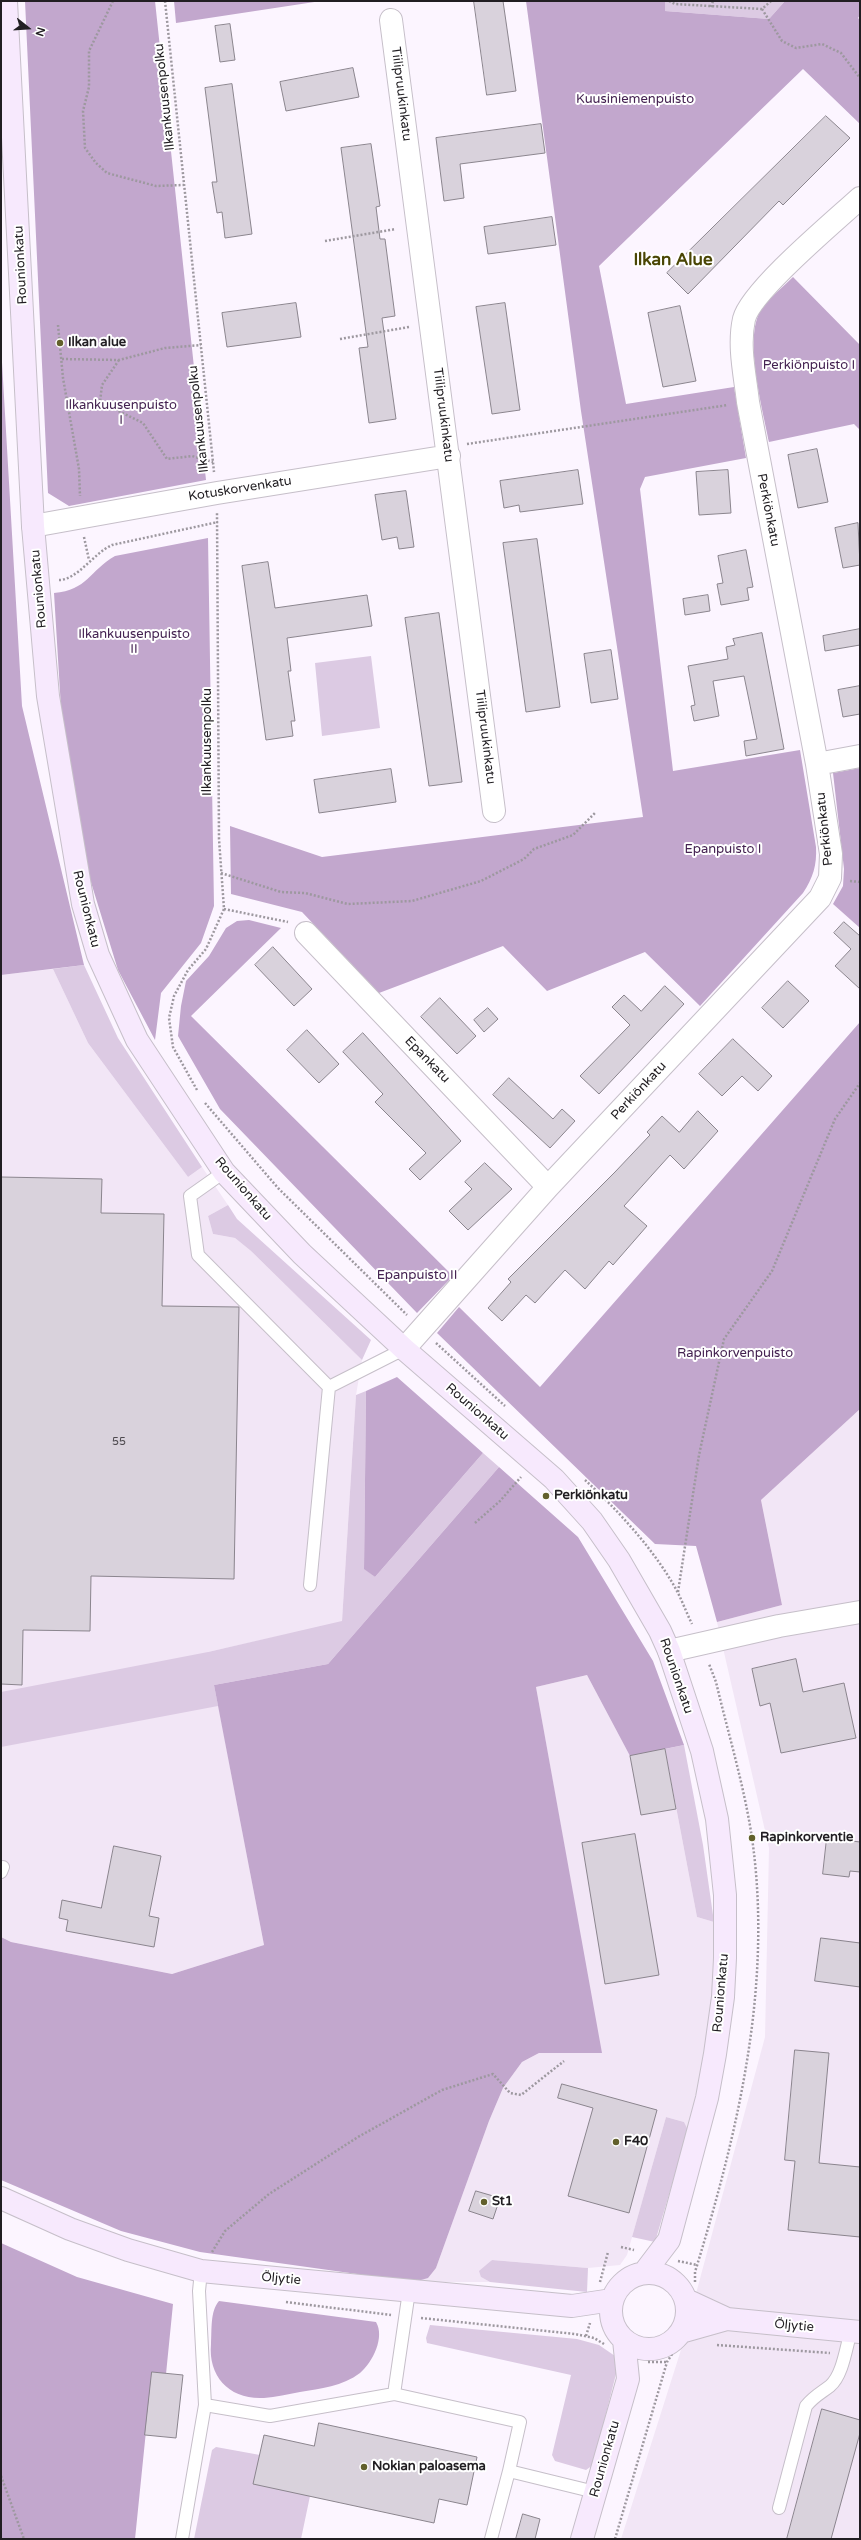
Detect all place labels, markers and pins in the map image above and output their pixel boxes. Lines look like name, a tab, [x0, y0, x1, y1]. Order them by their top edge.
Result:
place label: Ilkan alue	[68, 335, 126, 351]
marker: Ilkan alue	[55, 338, 65, 348]
place label: Perkiönkatu	[554, 1488, 628, 1504]
marker: Perkiönkatu	[541, 1491, 551, 1501]
place label: Rapinkorventie	[760, 1830, 853, 1846]
marker: Rapinkorventie	[747, 1833, 757, 1843]
place label: F40	[624, 2134, 648, 2150]
marker: F40	[611, 2137, 621, 2147]
place label: St1	[492, 2194, 513, 2210]
marker: St1	[479, 2197, 489, 2207]
place label: Nokian paloasema	[372, 2459, 486, 2475]
marker: Nokian paloasema	[359, 2462, 369, 2472]

